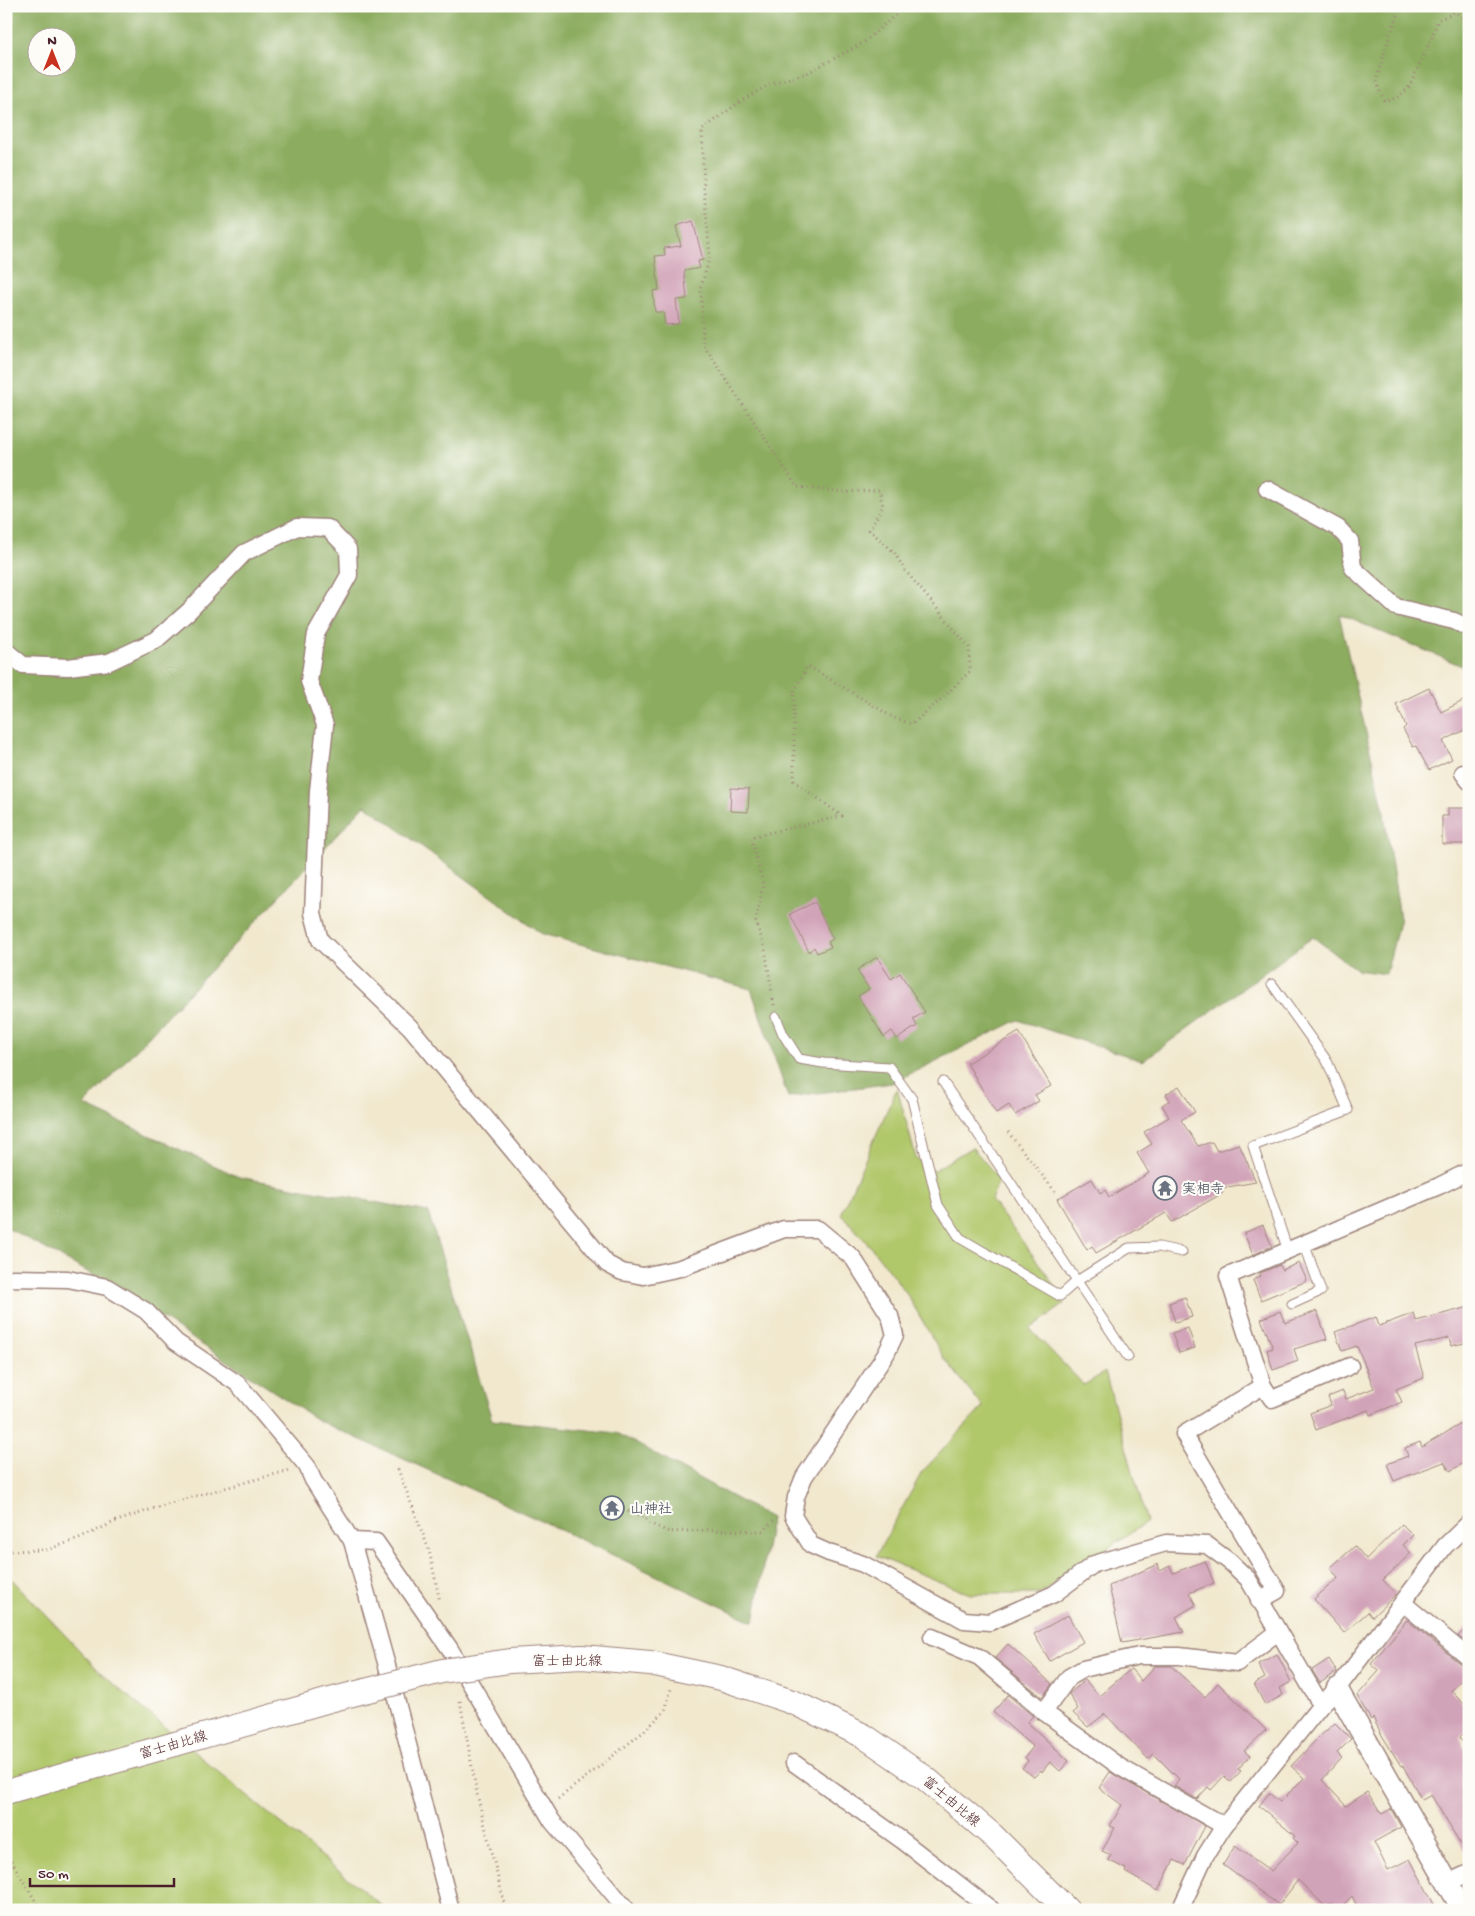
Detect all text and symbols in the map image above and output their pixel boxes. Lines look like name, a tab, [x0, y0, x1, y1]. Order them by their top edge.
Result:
north arrow	[28, 28, 78, 78]
text: N	[47, 33, 57, 50]
temple icon: 実相寺	[1152, 1175, 1178, 1201]
place label: 実相寺	[1182, 1181, 1224, 1199]
temple icon: 山神社	[599, 1495, 625, 1521]
place label: 山神社	[630, 1501, 672, 1519]
street label: 富士由比線	[532, 1654, 602, 1671]
street label: 富士由比線	[138, 1729, 210, 1764]
street label: 富士由比線	[918, 1774, 983, 1832]
scale bar	[30, 1856, 174, 1888]
text: 50 m	[38, 1866, 69, 1884]

